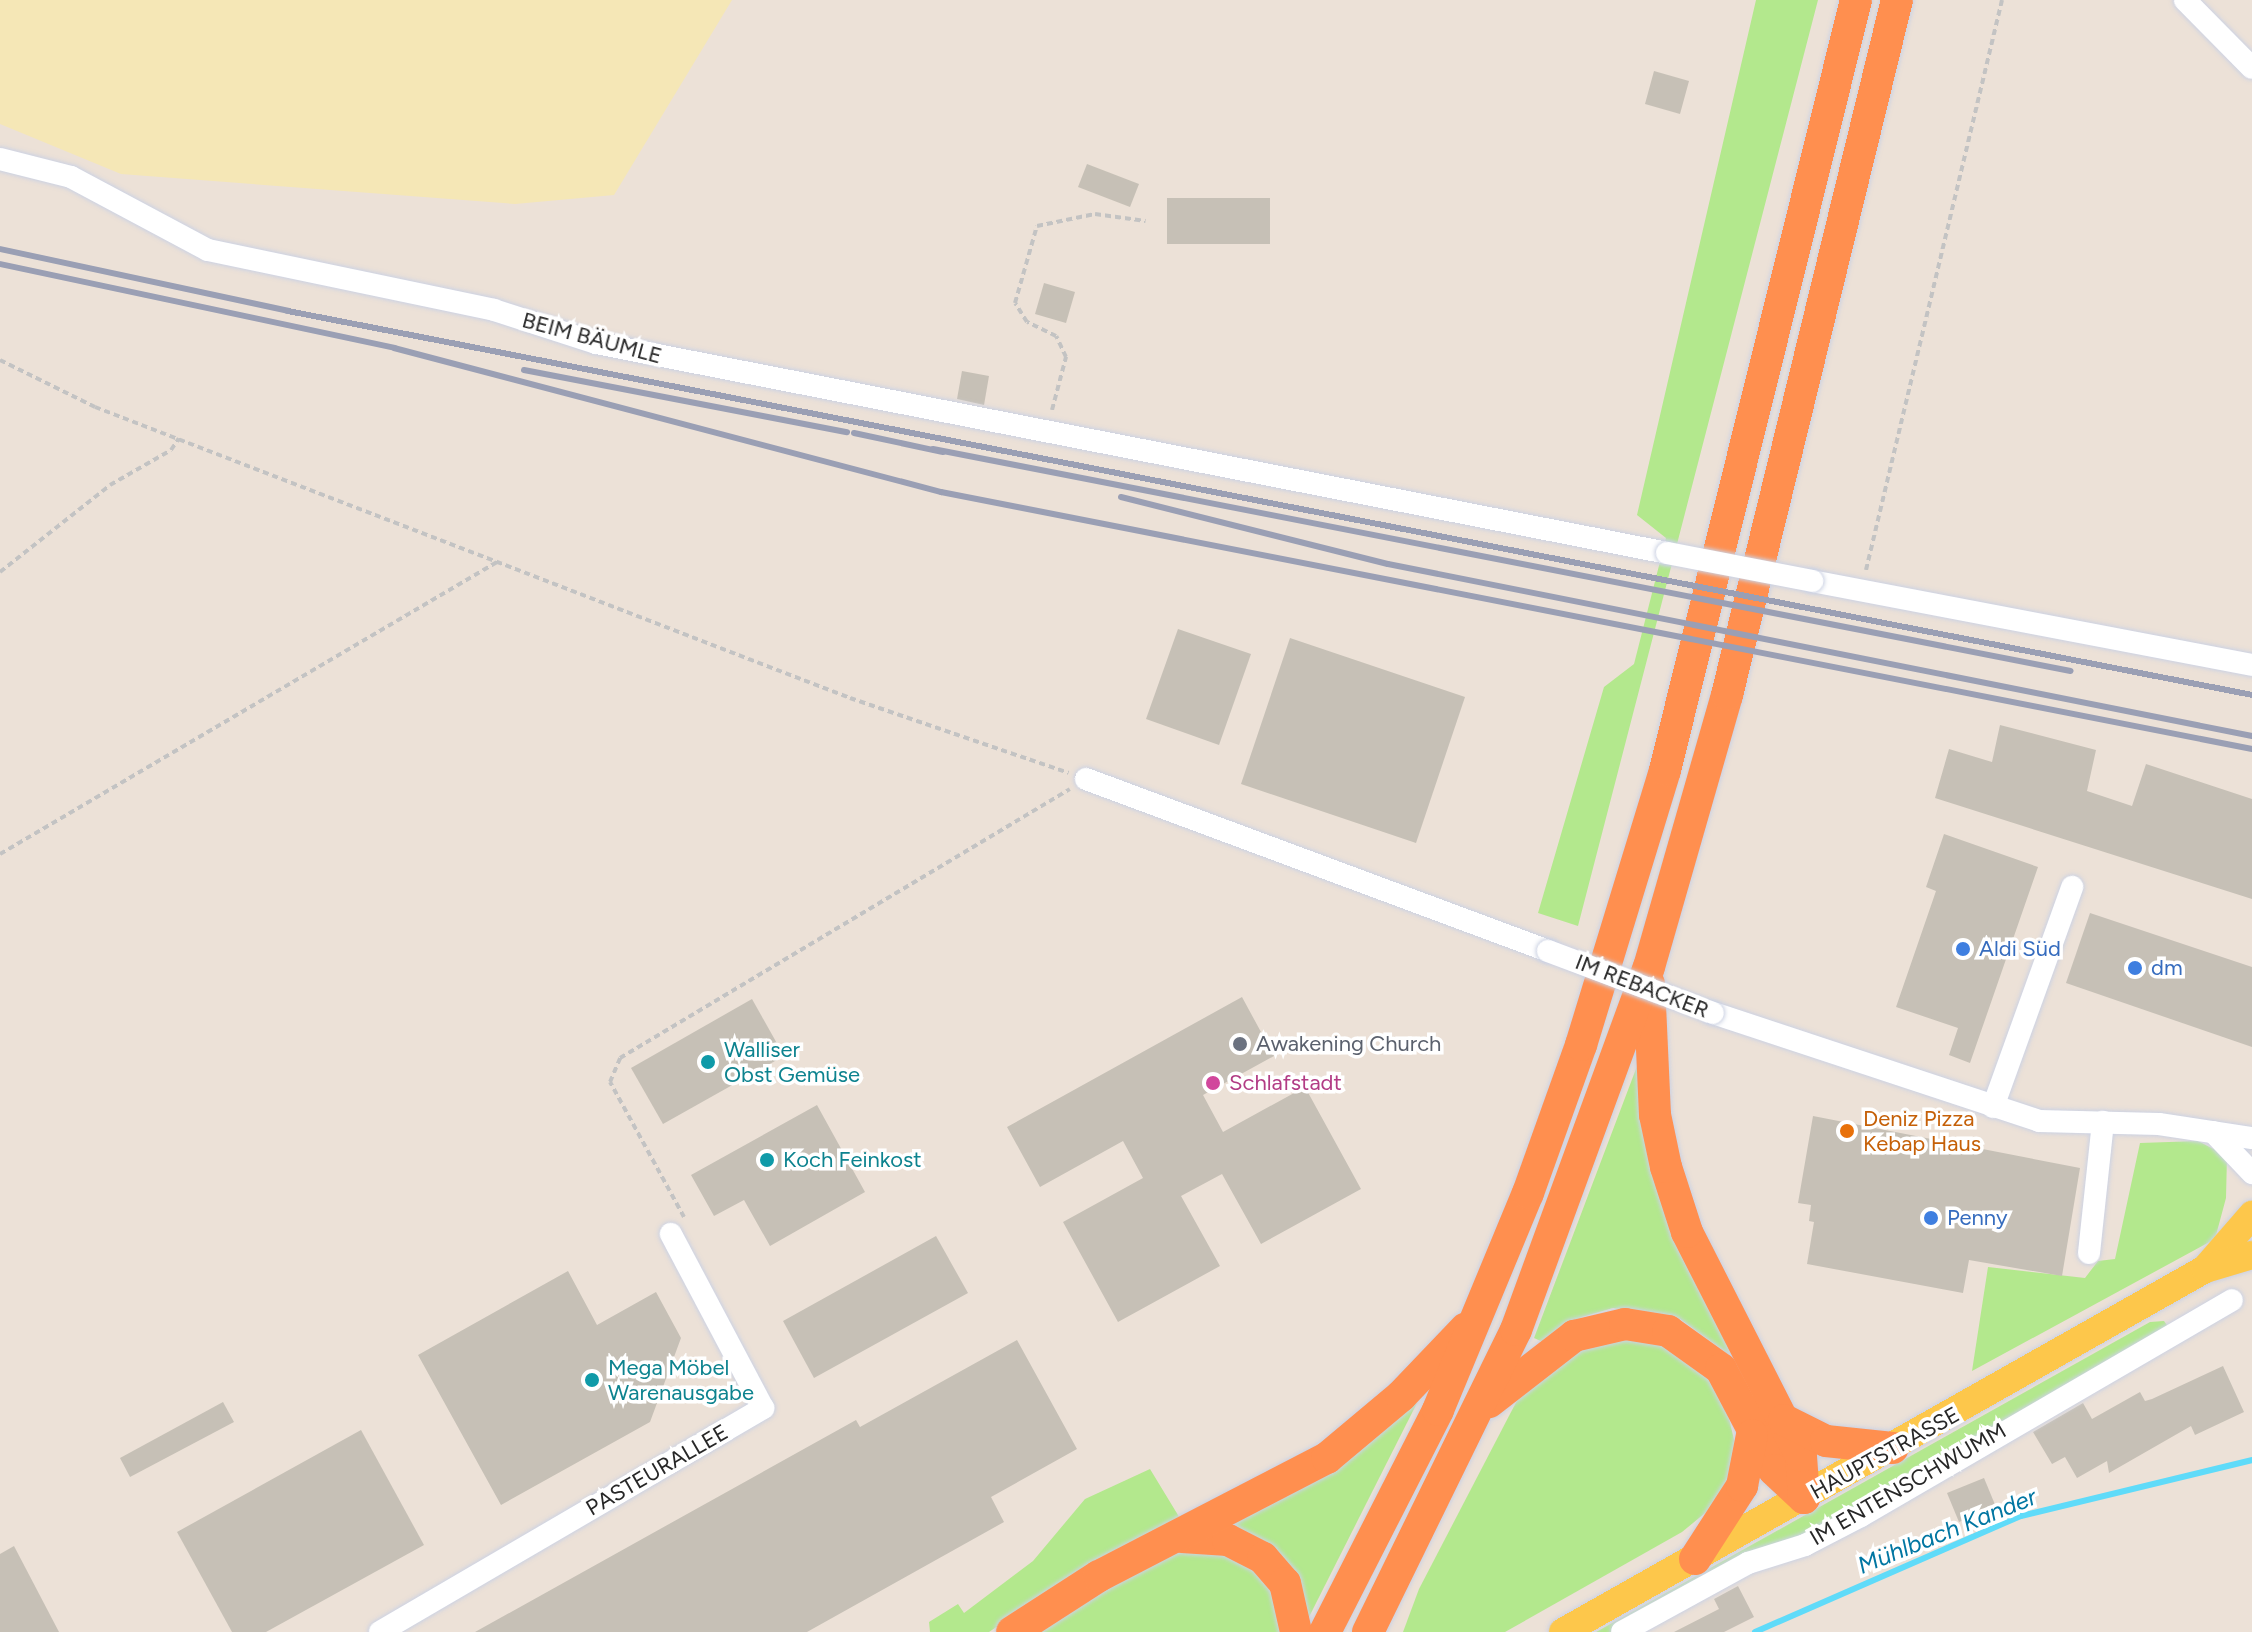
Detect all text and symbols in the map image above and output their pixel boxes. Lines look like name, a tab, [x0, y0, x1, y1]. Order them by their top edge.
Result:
street label: BEIM BÄUMLE	[519, 307, 665, 369]
place label: Aldi Süd	[1979, 936, 2061, 962]
marker: Aldi Süd	[1954, 940, 1972, 958]
street label: IM REBACKER	[1572, 948, 1712, 1024]
place label: dm	[2151, 955, 2183, 981]
marker: dm	[2126, 959, 2144, 977]
place label: Awakening Church	[1256, 1031, 1441, 1057]
marker: Awakening Church	[1231, 1035, 1249, 1053]
place label: Walliser Obst Gemüse	[724, 1036, 860, 1088]
marker: Walliser Obst Gemüse	[699, 1053, 717, 1071]
place label: Schlafstadt	[1229, 1070, 1342, 1096]
marker: Schlafstadt	[1204, 1074, 1222, 1092]
place label: Deniz Pizza Kebap Haus	[1863, 1105, 1981, 1156]
marker: Deniz Pizza Kebap Haus	[1838, 1122, 1856, 1140]
place label: Koch Feinkost	[783, 1147, 922, 1173]
marker: Koch Feinkost	[758, 1151, 776, 1169]
place label: Penny	[1947, 1205, 2007, 1231]
marker: Penny	[1922, 1209, 1940, 1227]
place label: Mega Möbel Warenausgabe	[608, 1354, 754, 1406]
marker: Mega Möbel Warenausgabe	[583, 1371, 601, 1389]
street label: HAUPTSTRASSE	[1806, 1401, 1964, 1505]
street label: IM ENTENSCHWUMM	[1805, 1417, 2011, 1551]
street label: PASTEURALLEE	[581, 1419, 733, 1521]
water label: Mühlbach Kander	[1853, 1482, 2041, 1580]

